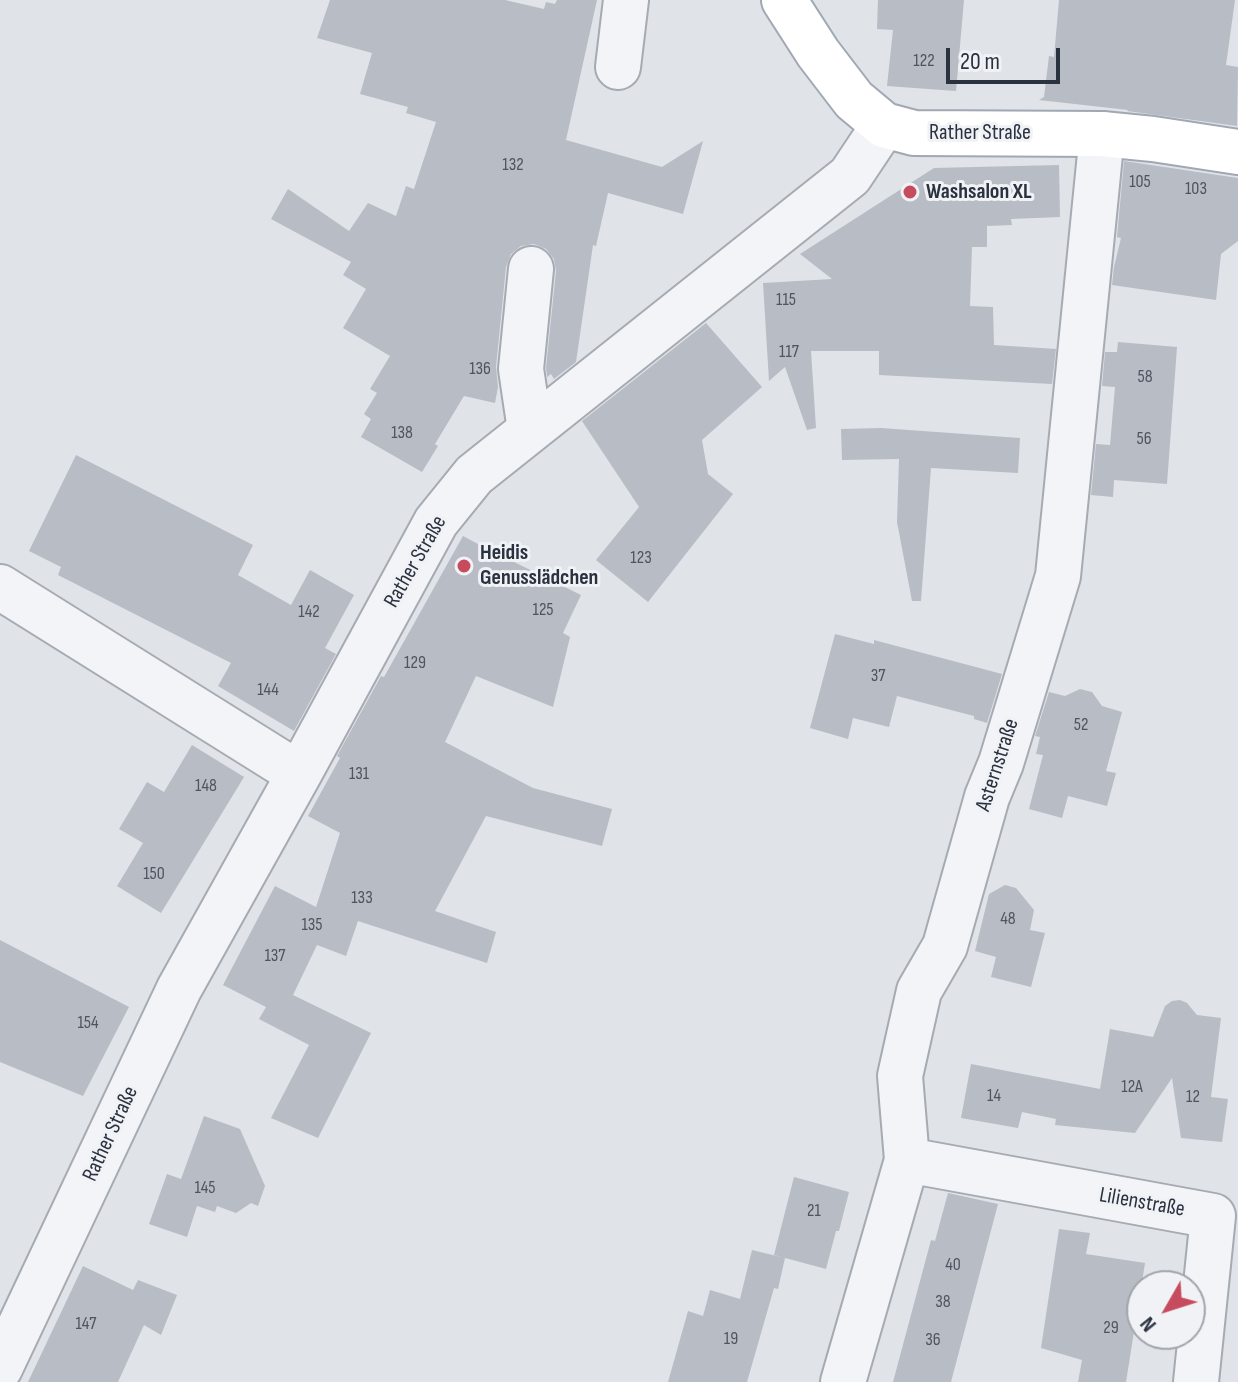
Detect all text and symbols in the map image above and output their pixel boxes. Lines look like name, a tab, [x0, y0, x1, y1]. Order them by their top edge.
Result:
scale bar	[950, 32, 1064, 82]
text: 20 m	[960, 47, 1000, 76]
house number: 122	[913, 50, 935, 72]
street label: Rather Straße	[929, 120, 1031, 146]
house number: 132	[502, 154, 524, 176]
house number: 105	[1129, 171, 1151, 193]
house number: 103	[1185, 178, 1207, 200]
place label: Washsalon XL	[926, 179, 1032, 205]
marker: Washsalon XL	[901, 183, 919, 201]
house number: 115	[776, 289, 796, 311]
house number: 117	[779, 341, 799, 363]
house number: 136	[469, 358, 491, 380]
house number: 58	[1137, 366, 1153, 388]
house number: 138	[391, 422, 413, 444]
house number: 56	[1136, 428, 1152, 450]
street label: Rather Straße	[379, 511, 453, 613]
place label: Heidis Genusslädchen	[480, 540, 598, 592]
house number: 123	[630, 547, 652, 569]
marker: Heidis Genusslädchen	[455, 557, 473, 575]
house number: 125	[532, 599, 554, 621]
house number: 142	[298, 601, 320, 623]
house number: 129	[404, 652, 426, 674]
house number: 37	[871, 665, 885, 687]
house number: 144	[257, 679, 279, 701]
house number: 52	[1074, 714, 1088, 736]
street label: Asternstraße	[971, 715, 1025, 815]
house number: 131	[349, 763, 369, 785]
house number: 148	[195, 775, 217, 797]
house number: 150	[143, 863, 165, 885]
house number: 133	[351, 887, 373, 909]
house number: 48	[1000, 908, 1016, 930]
house number: 135	[301, 914, 323, 936]
house number: 137	[264, 945, 286, 967]
house number: 154	[77, 1012, 99, 1034]
house number: 12A	[1121, 1076, 1143, 1098]
street label: Rather Straße	[78, 1082, 144, 1186]
house number: 14	[987, 1085, 1001, 1107]
house number: 12	[1186, 1086, 1200, 1108]
house number: 145	[194, 1177, 216, 1199]
street label: Lilienstraße	[1097, 1183, 1187, 1223]
house number: 21	[807, 1200, 821, 1222]
house number: 40	[945, 1254, 961, 1276]
north arrow	[1126, 1270, 1206, 1350]
house number: 38	[935, 1291, 951, 1313]
text: N	[1134, 1311, 1163, 1337]
house number: 147	[76, 1313, 96, 1335]
house number: 29	[1103, 1317, 1119, 1339]
house number: 19	[724, 1328, 738, 1350]
house number: 36	[925, 1329, 941, 1351]

